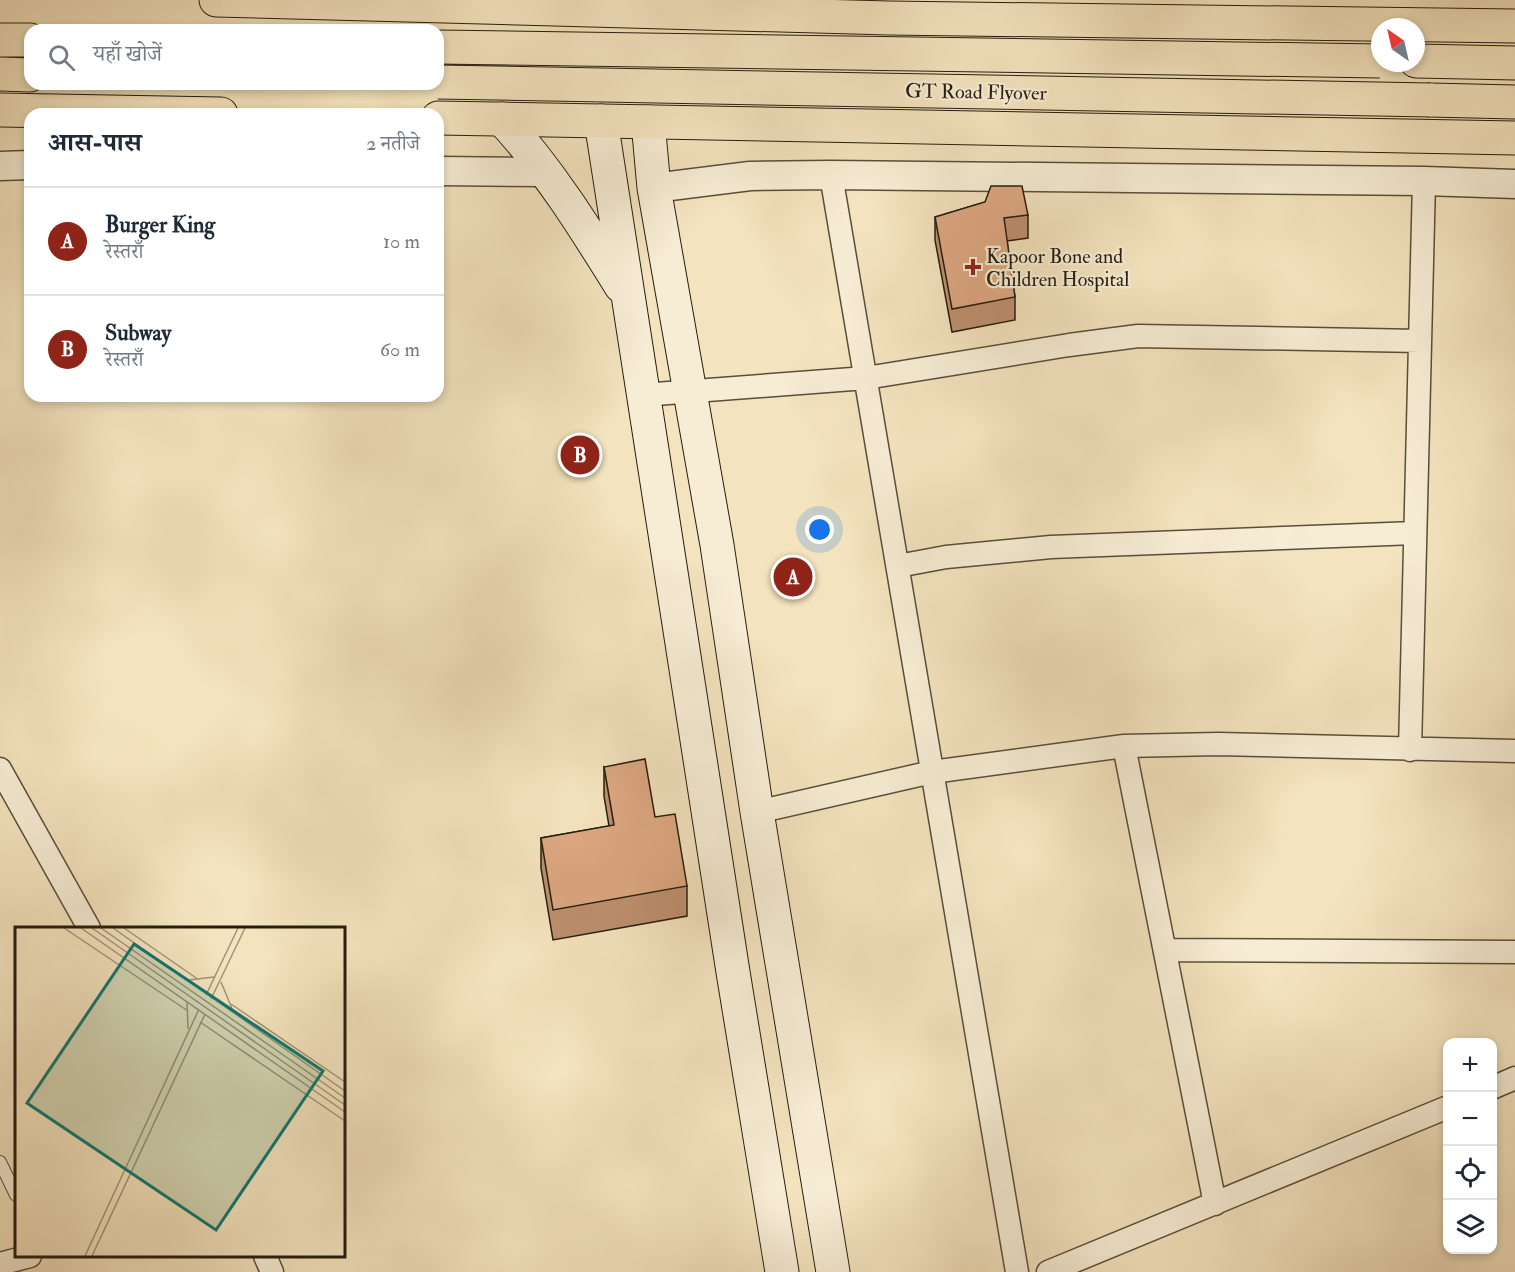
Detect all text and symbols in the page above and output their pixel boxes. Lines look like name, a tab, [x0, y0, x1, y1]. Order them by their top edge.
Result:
north arrow	[1371, 18, 1425, 72]
search box	[24, 24, 444, 90]
text: यहाँ खोजें	[93, 40, 162, 68]
icon: search	[45, 41, 78, 74]
street label: GT Road Flyover	[905, 78, 1048, 106]
text: आस-पास	[48, 127, 142, 159]
text: 2 नतीजे	[366, 131, 420, 156]
text: Burger King	[105, 211, 215, 239]
text: A	[61, 229, 74, 254]
text: 10 m	[383, 229, 420, 254]
text: रेस्तराँ	[105, 239, 143, 264]
place label: Kapoor Bone and Children Hospital	[986, 244, 1129, 293]
marker: Kapoor Bone and Children Hospital	[964, 258, 982, 276]
text: Subway	[105, 319, 171, 347]
text: B	[61, 337, 74, 362]
text: 60 m	[380, 337, 420, 362]
text: रेस्तराँ	[105, 347, 143, 372]
pin: B	[560, 432, 600, 478]
your location	[805, 515, 834, 544]
pin: A	[774, 554, 812, 600]
inset map	[15, 927, 345, 1257]
map controls	[1443, 1038, 1497, 1254]
button: +	[1443, 1038, 1497, 1092]
button: −	[1443, 1092, 1497, 1146]
button: locate	[1443, 1146, 1497, 1200]
button: layers	[1443, 1200, 1497, 1254]

